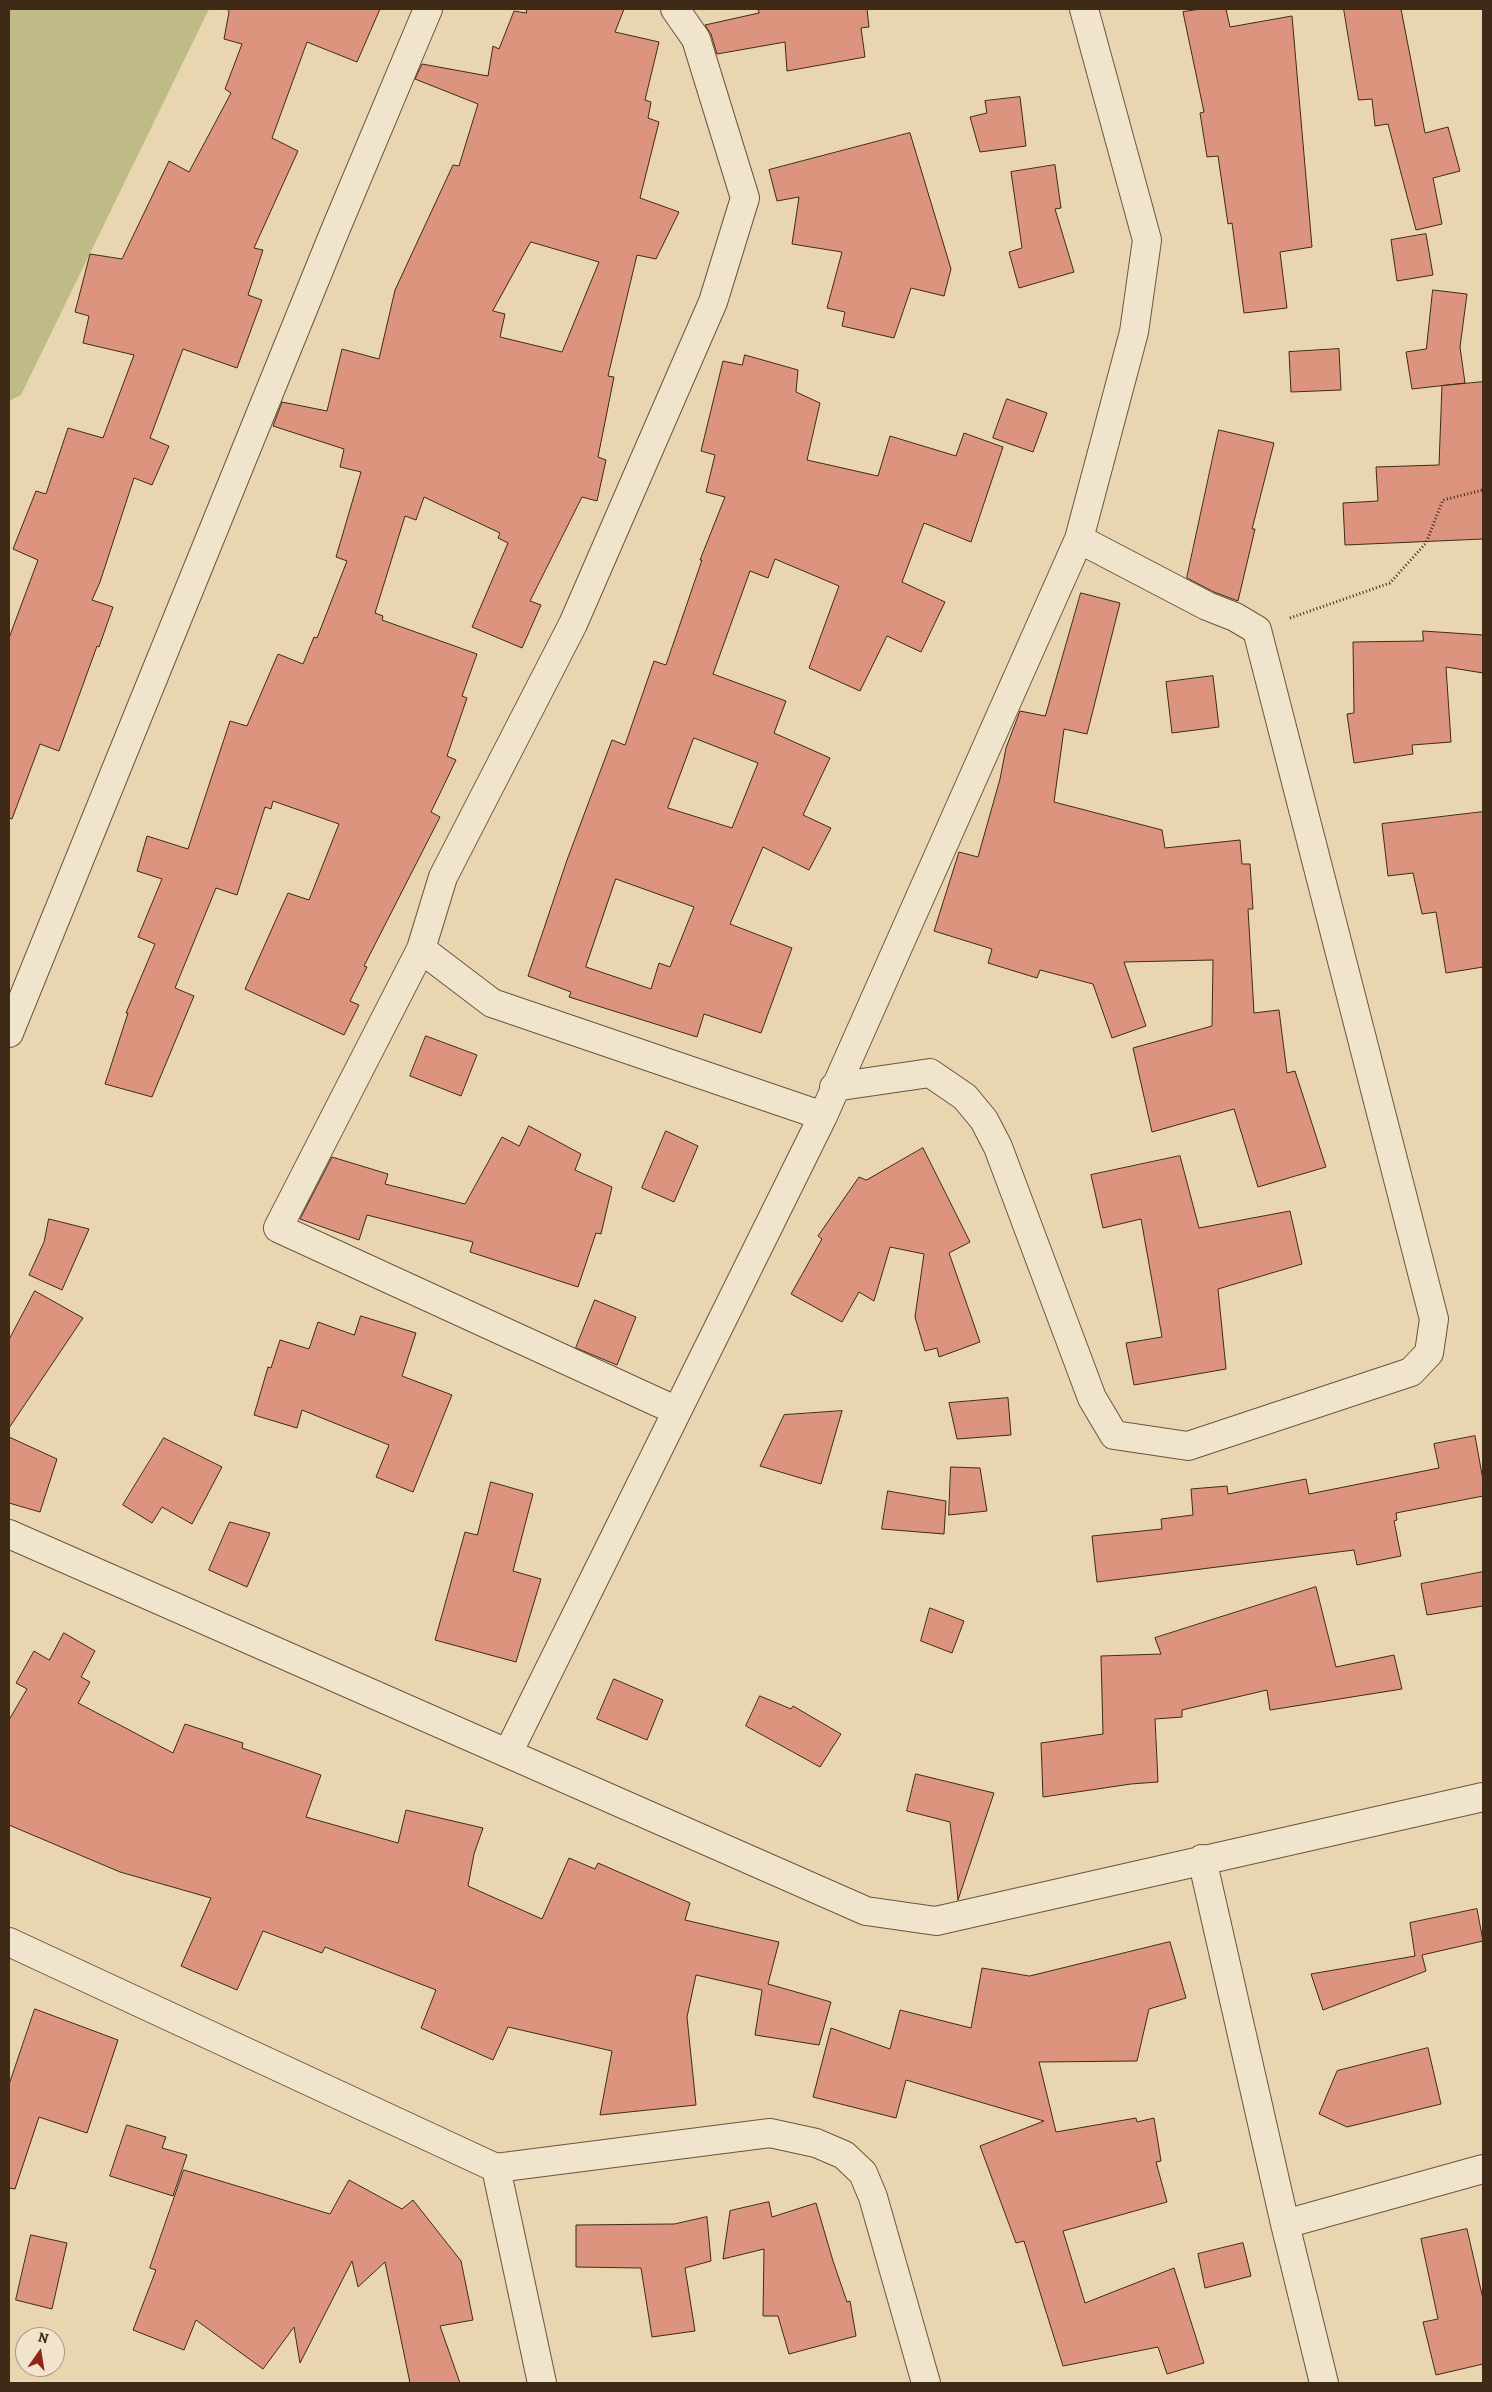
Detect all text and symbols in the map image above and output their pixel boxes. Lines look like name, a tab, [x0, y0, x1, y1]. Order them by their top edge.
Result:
north arrow	[15, 2327, 65, 2377]
text: N	[36, 2327, 50, 2348]

